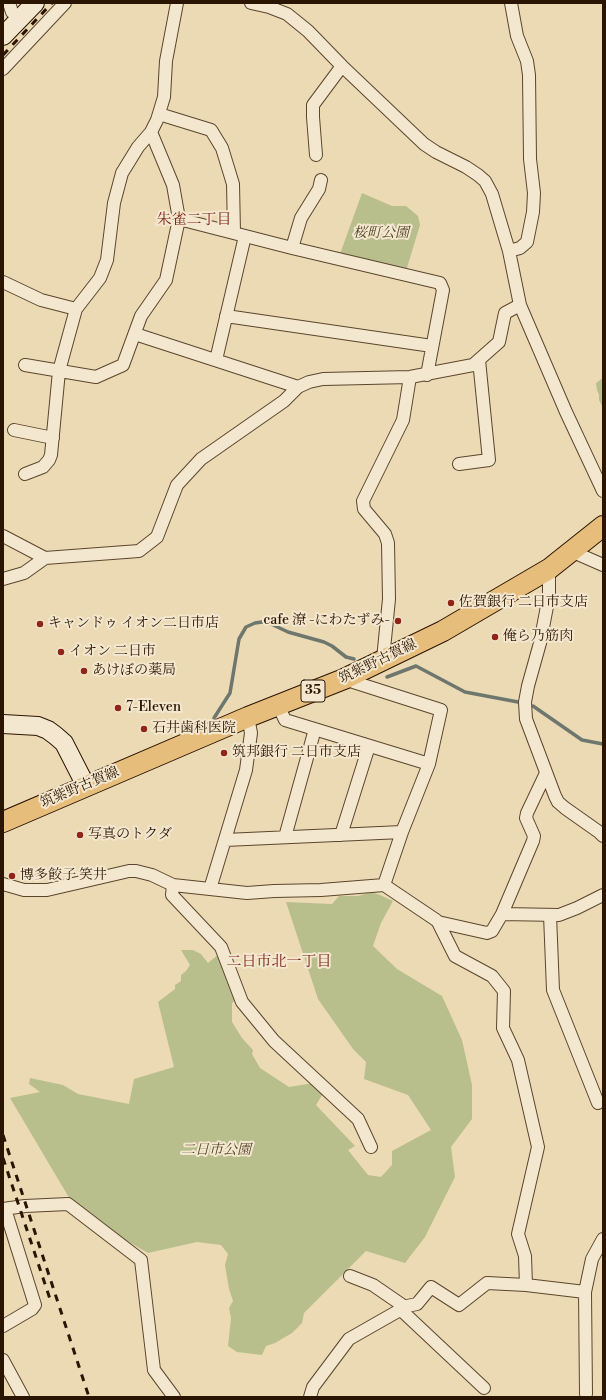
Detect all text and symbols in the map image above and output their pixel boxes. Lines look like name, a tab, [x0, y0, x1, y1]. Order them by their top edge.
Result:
district label: 朱雀二丁目	[157, 211, 231, 229]
park label: 桜町公園	[353, 226, 409, 242]
place label: 佐賀銀行 二日市支店	[459, 595, 588, 611]
marker: 佐賀銀行 二日市支店	[446, 598, 456, 608]
place label: cafe 潦 -にわたずみ-	[263, 613, 390, 629]
place label: キャンドゥ イオン二日市店	[48, 616, 219, 632]
marker: cafe 潦 -にわたずみ-	[393, 616, 403, 626]
marker: キャンドゥ イオン二日市店	[35, 619, 45, 629]
place label: 俺ら乃筋肉	[503, 629, 573, 645]
marker: 俺ら乃筋肉	[490, 632, 500, 642]
street label: 筑紫野古賀線	[337, 636, 419, 688]
place label: イオン 二日市	[69, 644, 156, 660]
marker: イオン 二日市	[56, 647, 66, 657]
place label: あけぼの薬局	[92, 663, 176, 679]
marker: あけぼの薬局	[79, 666, 89, 676]
road number: 35	[301, 680, 325, 702]
place label: 7-Eleven	[126, 700, 181, 716]
marker: 7-Eleven	[113, 703, 123, 713]
place label: 石井歯科医院	[152, 721, 236, 737]
marker: 石井歯科医院	[139, 724, 149, 734]
place label: 筑邦銀行 二日市支店	[232, 745, 361, 761]
marker: 筑邦銀行 二日市支店	[219, 748, 229, 758]
street label: 筑紫野古賀線	[38, 764, 122, 812]
place label: 写真のトクダ	[88, 827, 172, 843]
marker: 写真のトクダ	[75, 830, 85, 840]
place label: 博多餃子 笑井	[20, 868, 107, 884]
marker: 博多餃子 笑井	[7, 871, 17, 881]
district label: 二日市北一丁目	[227, 953, 331, 971]
park label: 二日市公園	[181, 1143, 251, 1159]

